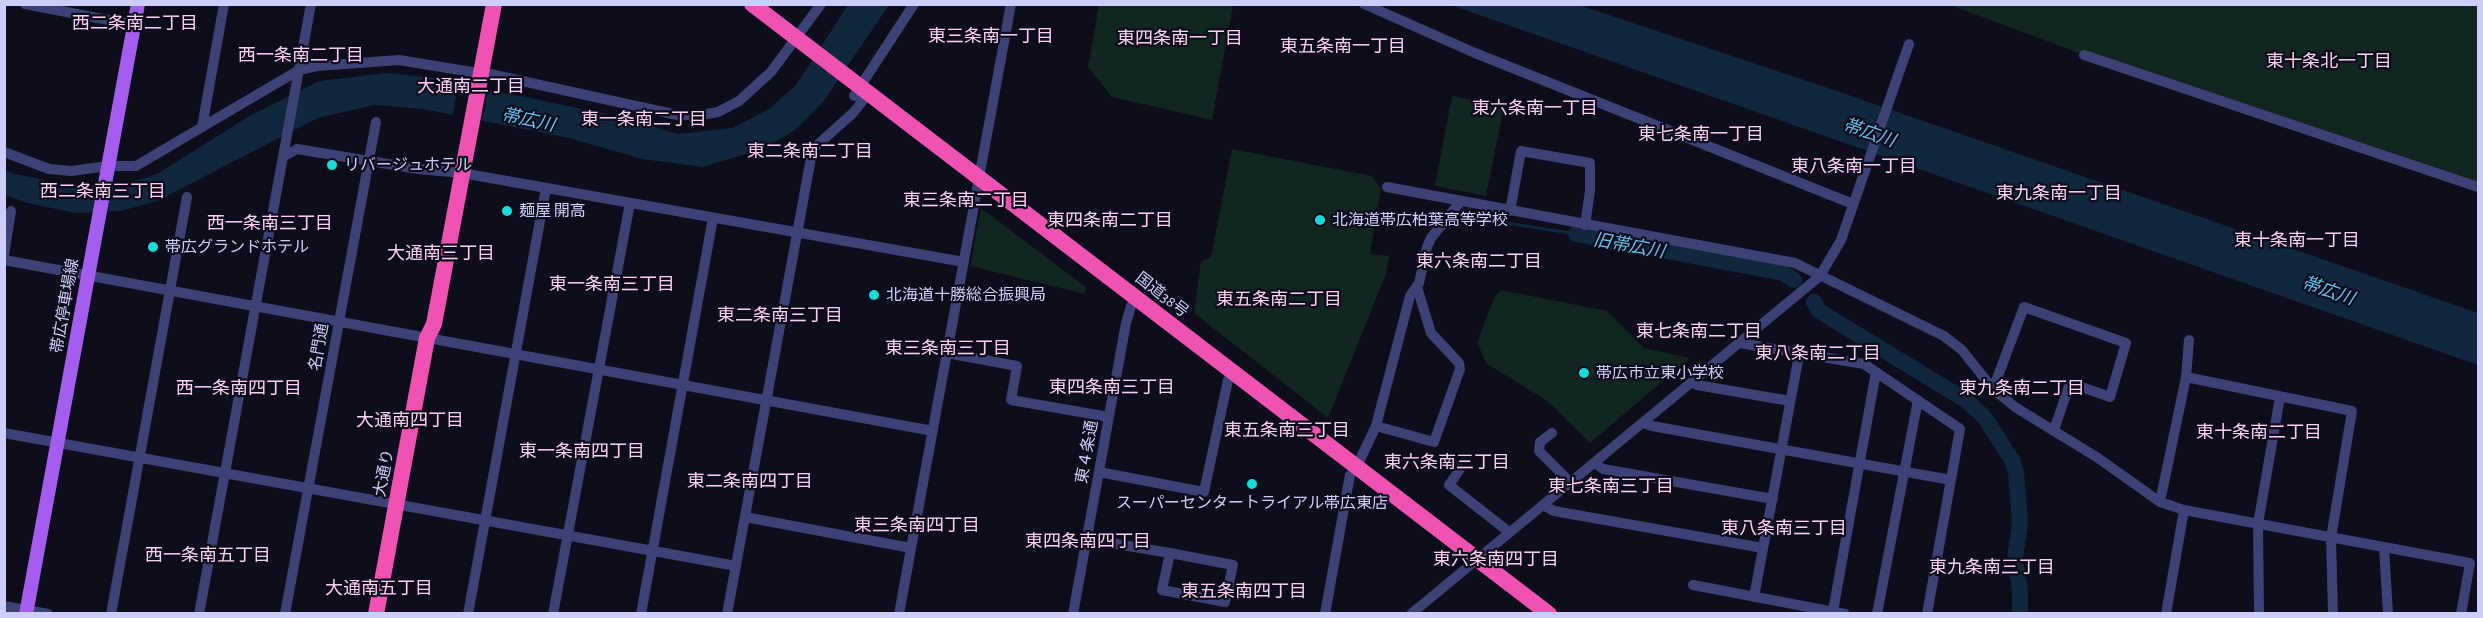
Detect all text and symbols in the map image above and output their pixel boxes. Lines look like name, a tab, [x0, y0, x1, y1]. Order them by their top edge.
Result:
district label: 西二条南二丁目	[72, 13, 198, 35]
district label: 東三条南一丁目	[928, 26, 1054, 48]
district label: 東四条南一丁目	[1117, 28, 1243, 50]
district label: 東五条南一丁目	[1280, 36, 1406, 58]
district label: 西一条南二丁目	[238, 45, 364, 67]
district label: 東十条北一丁目	[2266, 51, 2392, 73]
district label: 大通南二丁目	[417, 76, 525, 98]
district label: 東六条南一丁目	[1472, 98, 1598, 120]
water label: 帯広川	[499, 104, 557, 136]
district label: 東一条南二丁目	[581, 109, 707, 131]
water label: 帯広川	[1840, 114, 1898, 152]
district label: 東七条南一丁目	[1638, 124, 1764, 146]
district label: 東二条南二丁目	[747, 141, 873, 163]
place label: リバージュホテル	[344, 155, 472, 175]
district label: 東八条南一丁目	[1791, 156, 1917, 178]
marker: リバージュホテル	[325, 158, 339, 172]
district label: 西二条南三丁目	[40, 181, 166, 203]
district label: 東九条南一丁目	[1996, 183, 2122, 205]
district label: 東三条南二丁目	[903, 190, 1029, 212]
place label: 麺屋 開高	[519, 201, 586, 221]
marker: 麺屋 開高	[500, 204, 514, 218]
district label: 東四条南二丁目	[1047, 210, 1173, 232]
place label: 北海道帯広柏葉高等学校	[1332, 210, 1508, 230]
district label: 西一条南三丁目	[207, 213, 333, 235]
marker: 北海道帯広柏葉高等学校	[1313, 213, 1327, 227]
water label: 旧帯広川	[1592, 229, 1666, 263]
district label: 東十条南一丁目	[2234, 230, 2360, 252]
place label: 帯広グランドホテル	[165, 237, 309, 257]
marker: 帯広グランドホテル	[146, 240, 160, 254]
district label: 大通南三丁目	[387, 243, 495, 265]
district label: 東六条南二丁目	[1416, 251, 1542, 273]
street label: 帯広停車場線	[47, 257, 83, 355]
street label: 国道38号	[1132, 268, 1192, 322]
water label: 帯広川	[2299, 272, 2357, 310]
district label: 東一条南三丁目	[549, 274, 675, 296]
place label: 北海道十勝総合振興局	[886, 285, 1046, 305]
marker: 北海道十勝総合振興局	[867, 288, 881, 302]
district label: 東五条南二丁目	[1216, 289, 1342, 311]
district label: 東二条南三丁目	[717, 305, 843, 327]
district label: 東七条南二丁目	[1636, 321, 1762, 343]
street label: 名門通	[305, 322, 333, 372]
district label: 東三条南三丁目	[885, 338, 1011, 360]
district label: 東八条南二丁目	[1755, 343, 1881, 365]
place label: 帯広市立東小学校	[1596, 363, 1724, 383]
marker: 帯広市立東小学校	[1577, 366, 1591, 380]
district label: 東四条南三丁目	[1049, 377, 1175, 399]
district label: 西一条南四丁目	[176, 378, 302, 400]
district label: 東九条南二丁目	[1959, 378, 2085, 400]
district label: 大通南四丁目	[356, 410, 464, 432]
street label: 東４条通	[1072, 419, 1102, 485]
district label: 東五条南三丁目	[1224, 420, 1350, 442]
district label: 東十条南二丁目	[2196, 422, 2322, 444]
district label: 東一条南四丁目	[519, 441, 645, 463]
street label: 大通り	[370, 448, 398, 498]
district label: 東六条南三丁目	[1384, 452, 1510, 474]
district label: 東二条南四丁目	[687, 471, 813, 493]
district label: 東七条南三丁目	[1548, 476, 1674, 498]
marker: スーパーセンタートライアル帯広東店	[1245, 477, 1259, 491]
place label: スーパーセンタートライアル帯広東店	[1116, 493, 1388, 513]
district label: 東三条南四丁目	[854, 515, 980, 537]
district label: 東八条南三丁目	[1721, 518, 1847, 540]
district label: 東四条南四丁目	[1025, 531, 1151, 553]
district label: 西一条南五丁目	[145, 545, 271, 567]
district label: 東六条南四丁目	[1433, 549, 1559, 571]
district label: 東九条南三丁目	[1929, 557, 2055, 579]
district label: 大通南五丁目	[325, 578, 433, 600]
district label: 東五条南四丁目	[1181, 581, 1307, 603]

